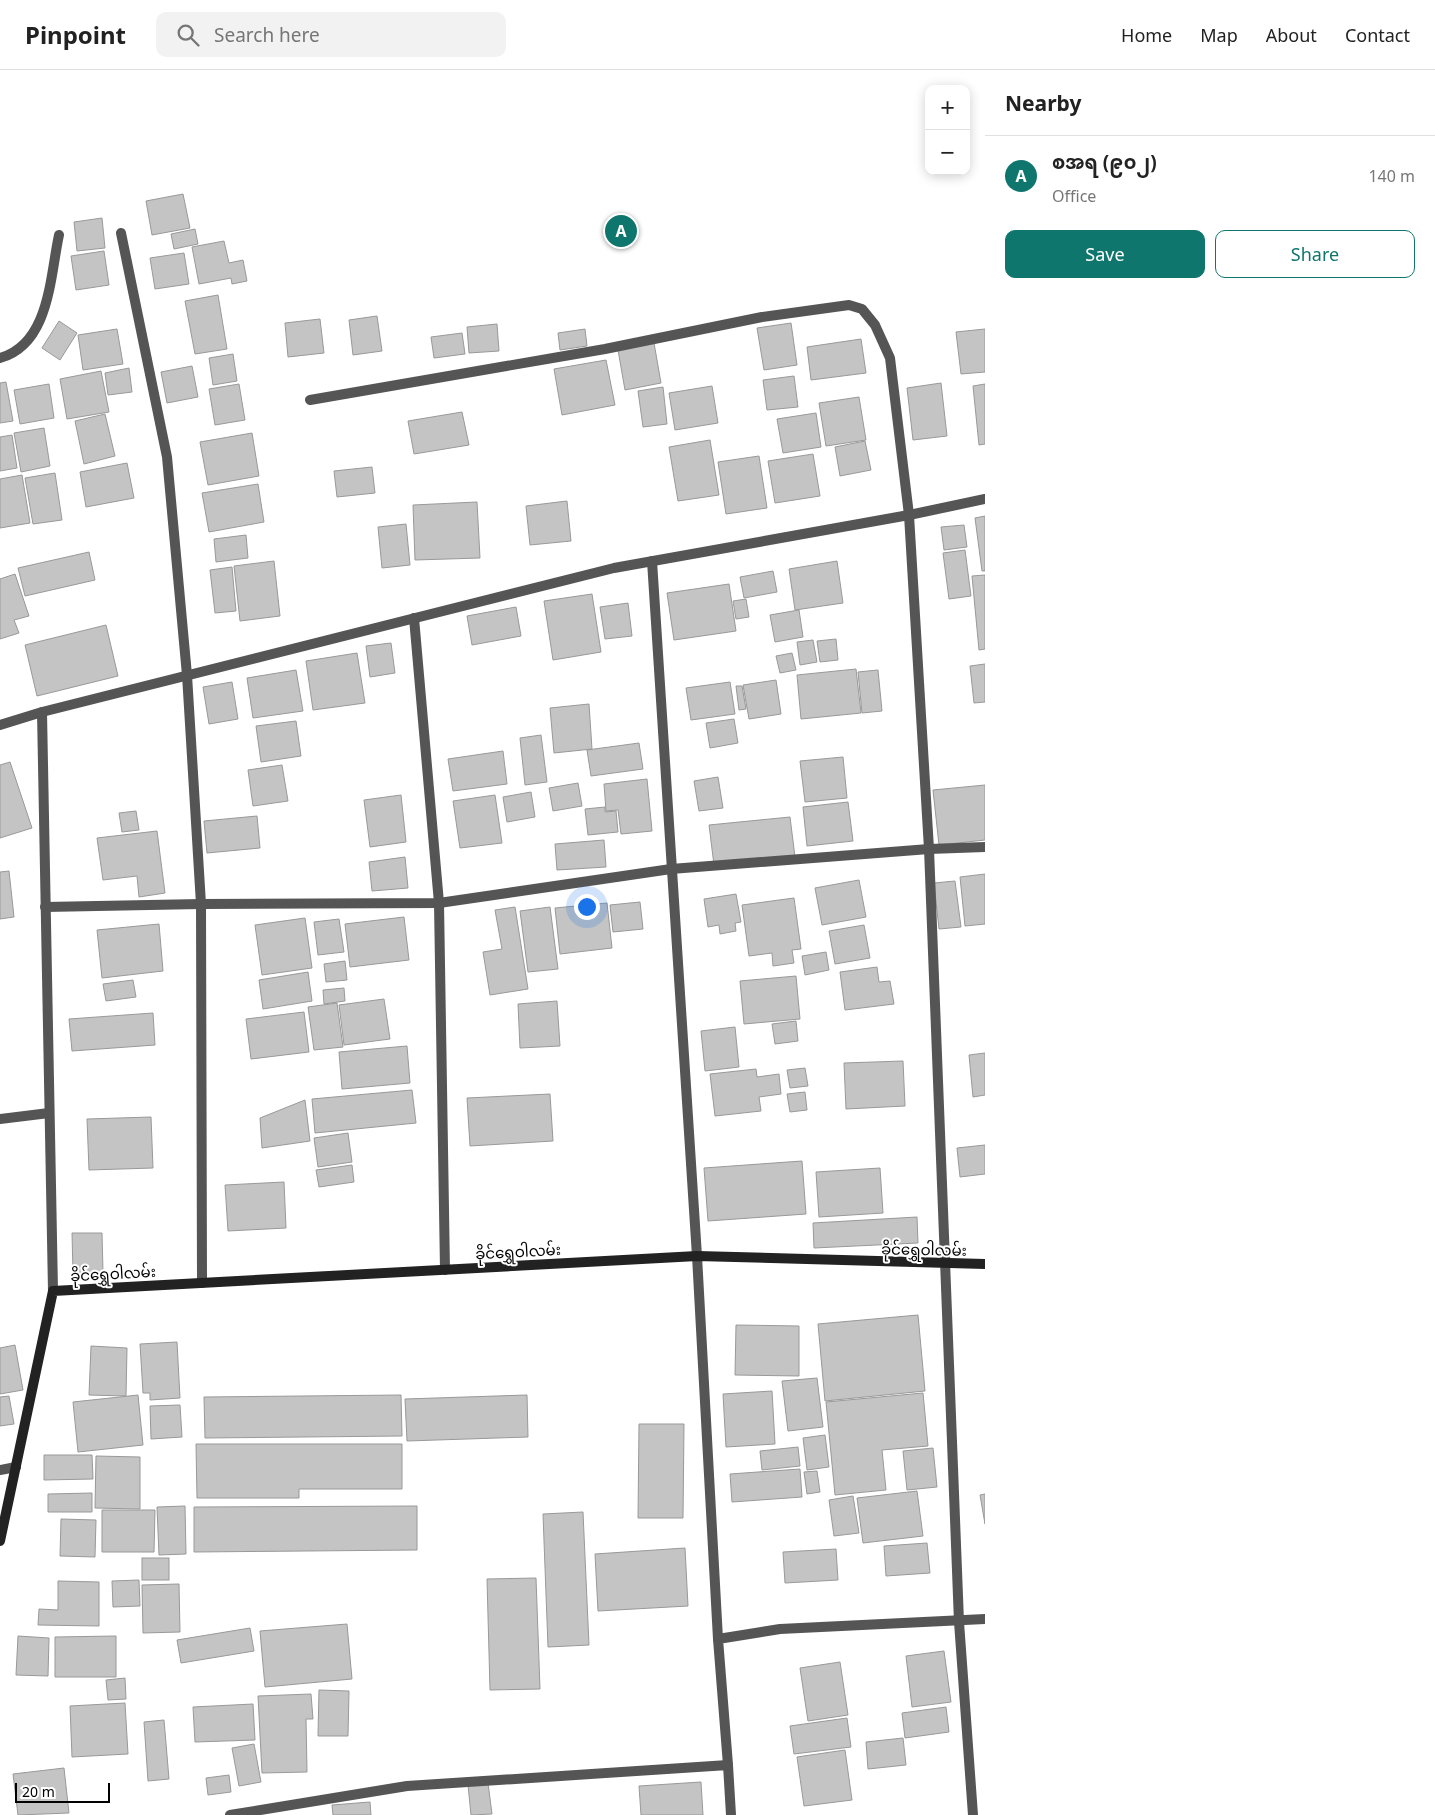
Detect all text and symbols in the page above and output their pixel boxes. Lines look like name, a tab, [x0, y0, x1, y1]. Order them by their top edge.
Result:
search box	[156, 12, 506, 57]
text: Pinpoint	[25, 18, 126, 51]
icon: search	[174, 21, 202, 49]
text: Search here	[214, 22, 320, 48]
text: Home	[1121, 23, 1172, 47]
text: Map	[1200, 23, 1238, 47]
text: About	[1266, 23, 1317, 47]
text: Contact	[1345, 23, 1410, 47]
map controls	[925, 85, 970, 175]
button: +	[925, 85, 970, 130]
text: Nearby	[1005, 89, 1081, 117]
button: −	[925, 130, 970, 175]
text: စအရ (၉၀၂)	[1052, 149, 1157, 175]
text: A	[1015, 165, 1027, 187]
text: 140 m	[1368, 165, 1415, 187]
text: Office	[1052, 185, 1096, 207]
pin: A	[605, 212, 637, 250]
button: Save	[1005, 230, 1205, 278]
button: Share	[1215, 230, 1415, 278]
your location	[574, 894, 600, 920]
street label: ခိုင်ရွှေဝါလမ်း	[881, 1238, 967, 1263]
street label: ခိုင်ရွှေဝါလမ်း	[475, 1239, 562, 1266]
street label: ခိုင်ရွှေဝါလမ်း	[70, 1261, 157, 1288]
scale bar	[15, 1780, 110, 1803]
text: 20 m	[22, 1782, 55, 1801]

